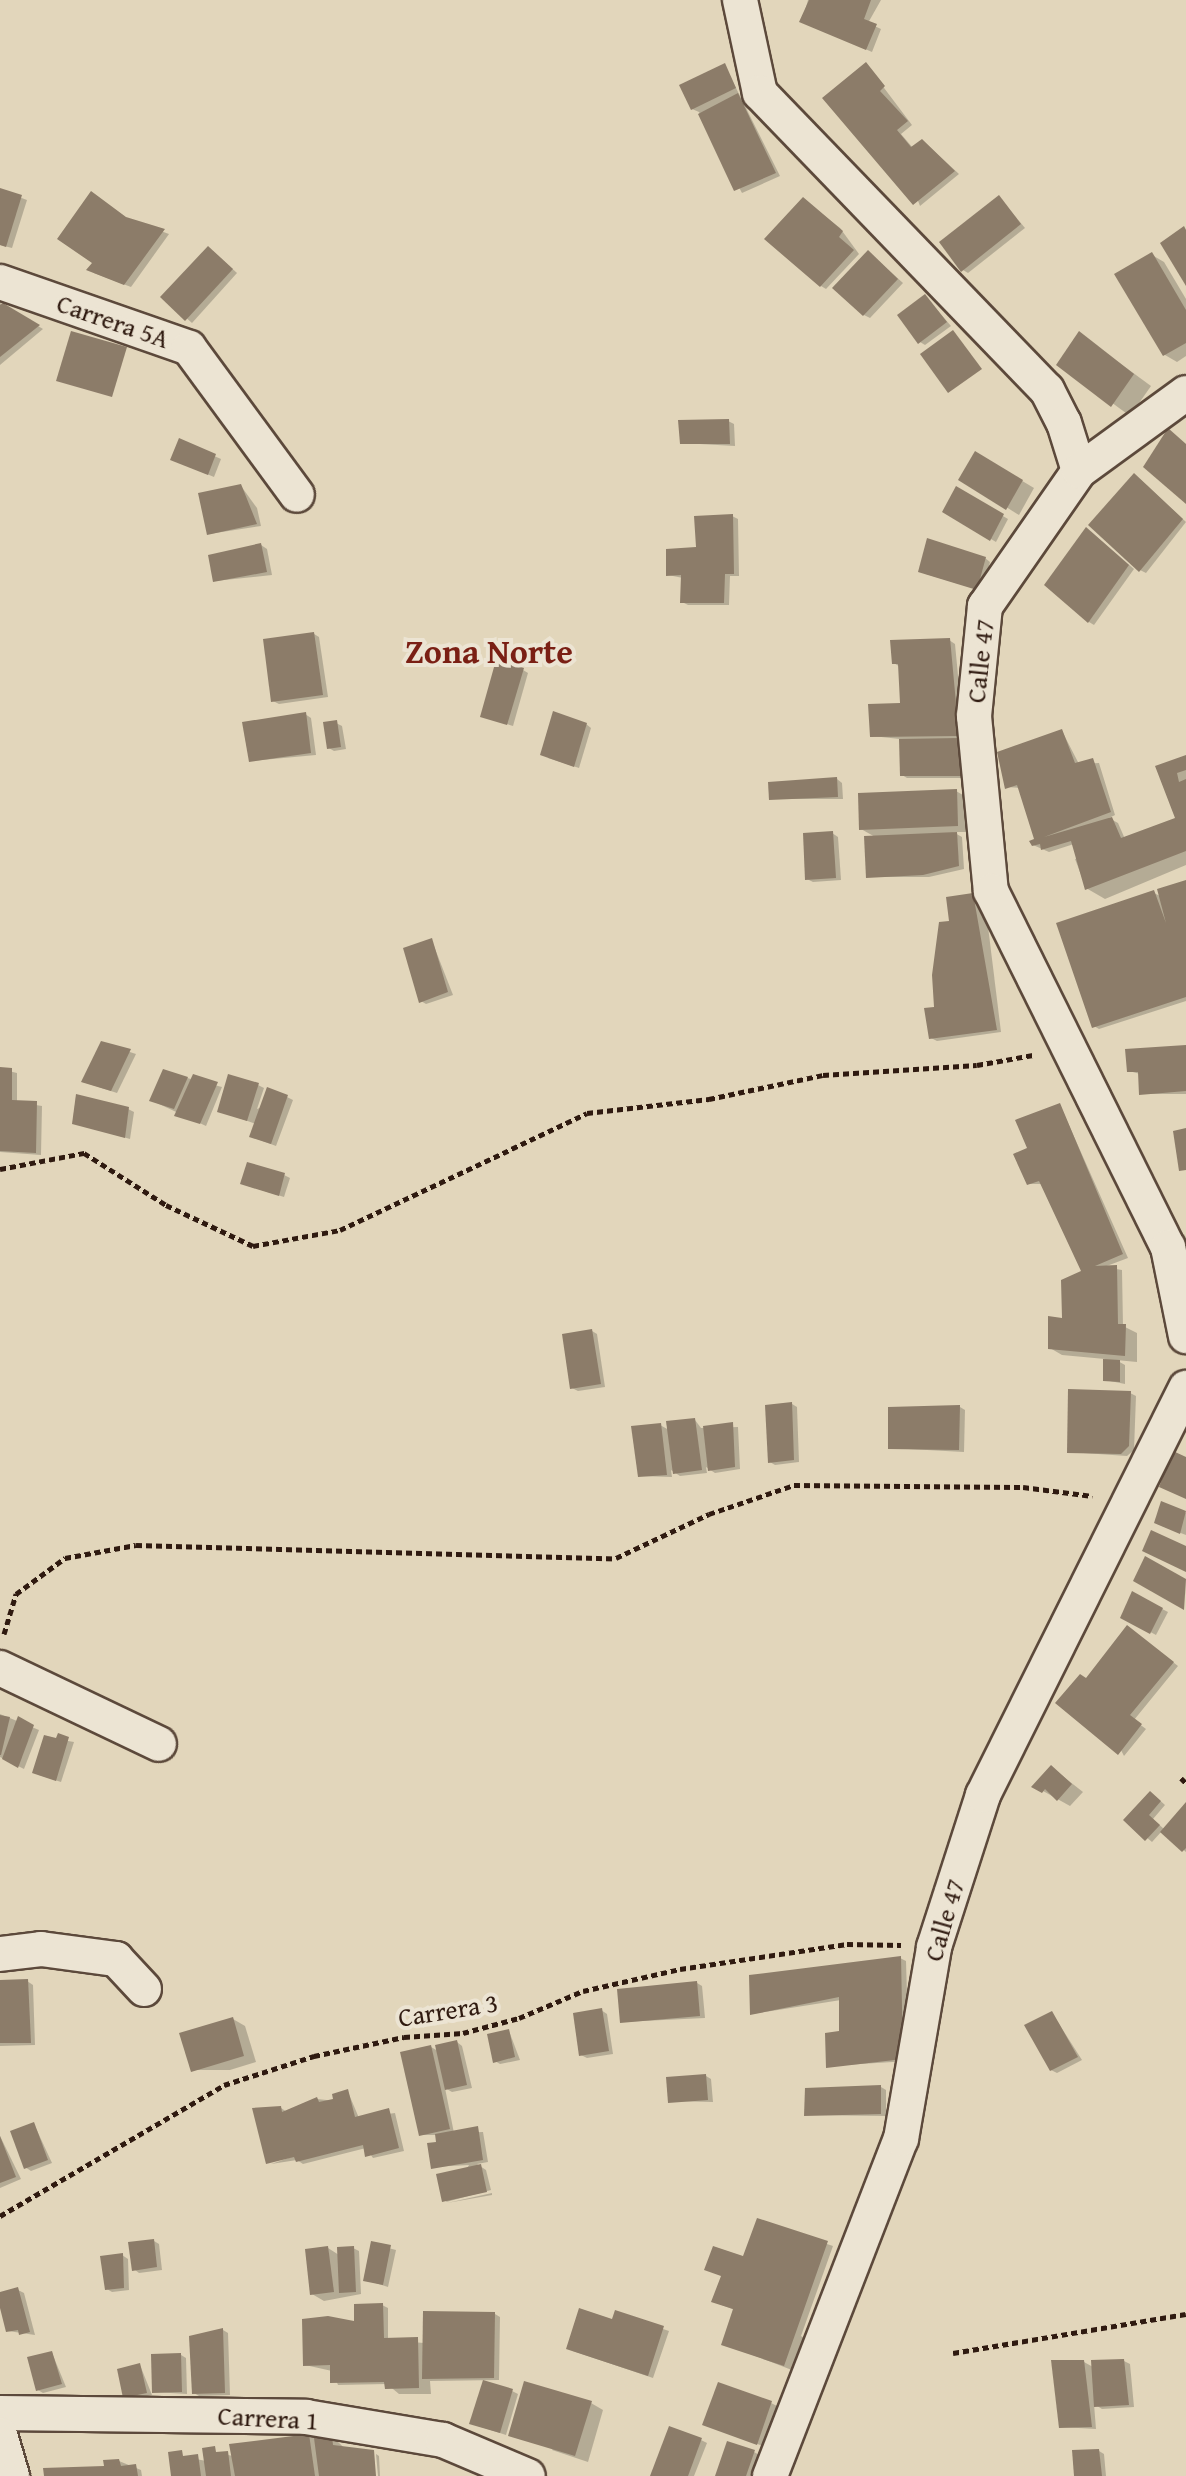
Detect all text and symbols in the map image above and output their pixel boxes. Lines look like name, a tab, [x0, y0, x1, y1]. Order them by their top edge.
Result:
street label: Carrera 5A	[53, 287, 173, 355]
street label: Calle 47	[960, 618, 1000, 704]
district label: Zona Norte	[405, 631, 573, 671]
street label: Calle 47	[917, 1875, 971, 1965]
street label: Carrera 3	[396, 1987, 500, 2033]
street label: Carrera 1	[217, 2400, 319, 2436]

